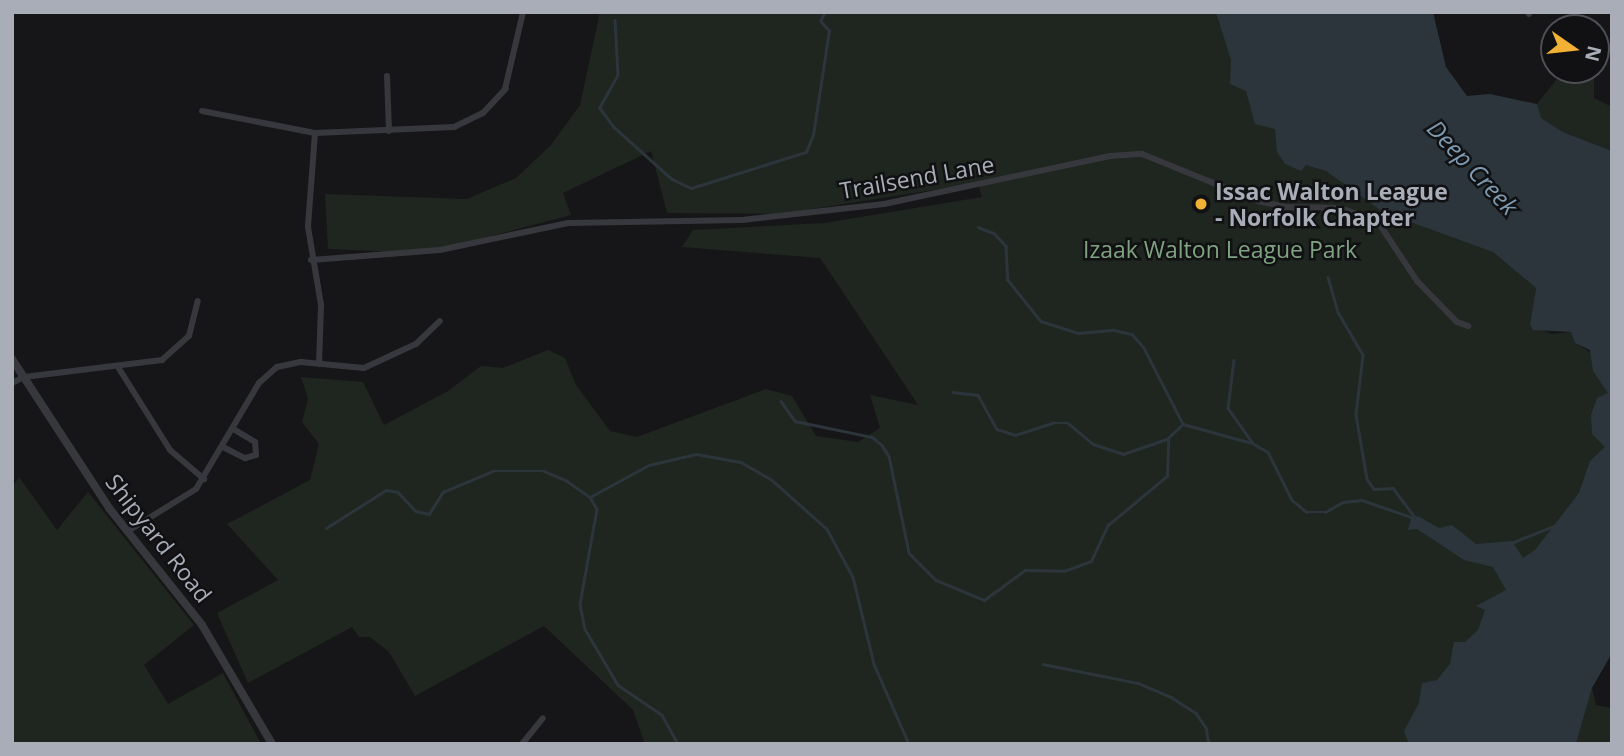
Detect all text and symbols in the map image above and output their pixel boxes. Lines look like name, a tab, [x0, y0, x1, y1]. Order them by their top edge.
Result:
north arrow	[1540, 14, 1610, 84]
text: N	[1579, 43, 1608, 64]
water label: Deep Creek	[1422, 114, 1524, 220]
street label: Trailsend Lane	[838, 150, 996, 204]
place label: Issac Walton League - Norfolk Chapter	[1215, 177, 1448, 231]
marker: Issac Walton League - Norfolk Chapter	[1193, 196, 1209, 212]
park label: Izaak Walton League Park	[1083, 235, 1357, 263]
street label: Shipyard Road	[100, 468, 218, 608]

